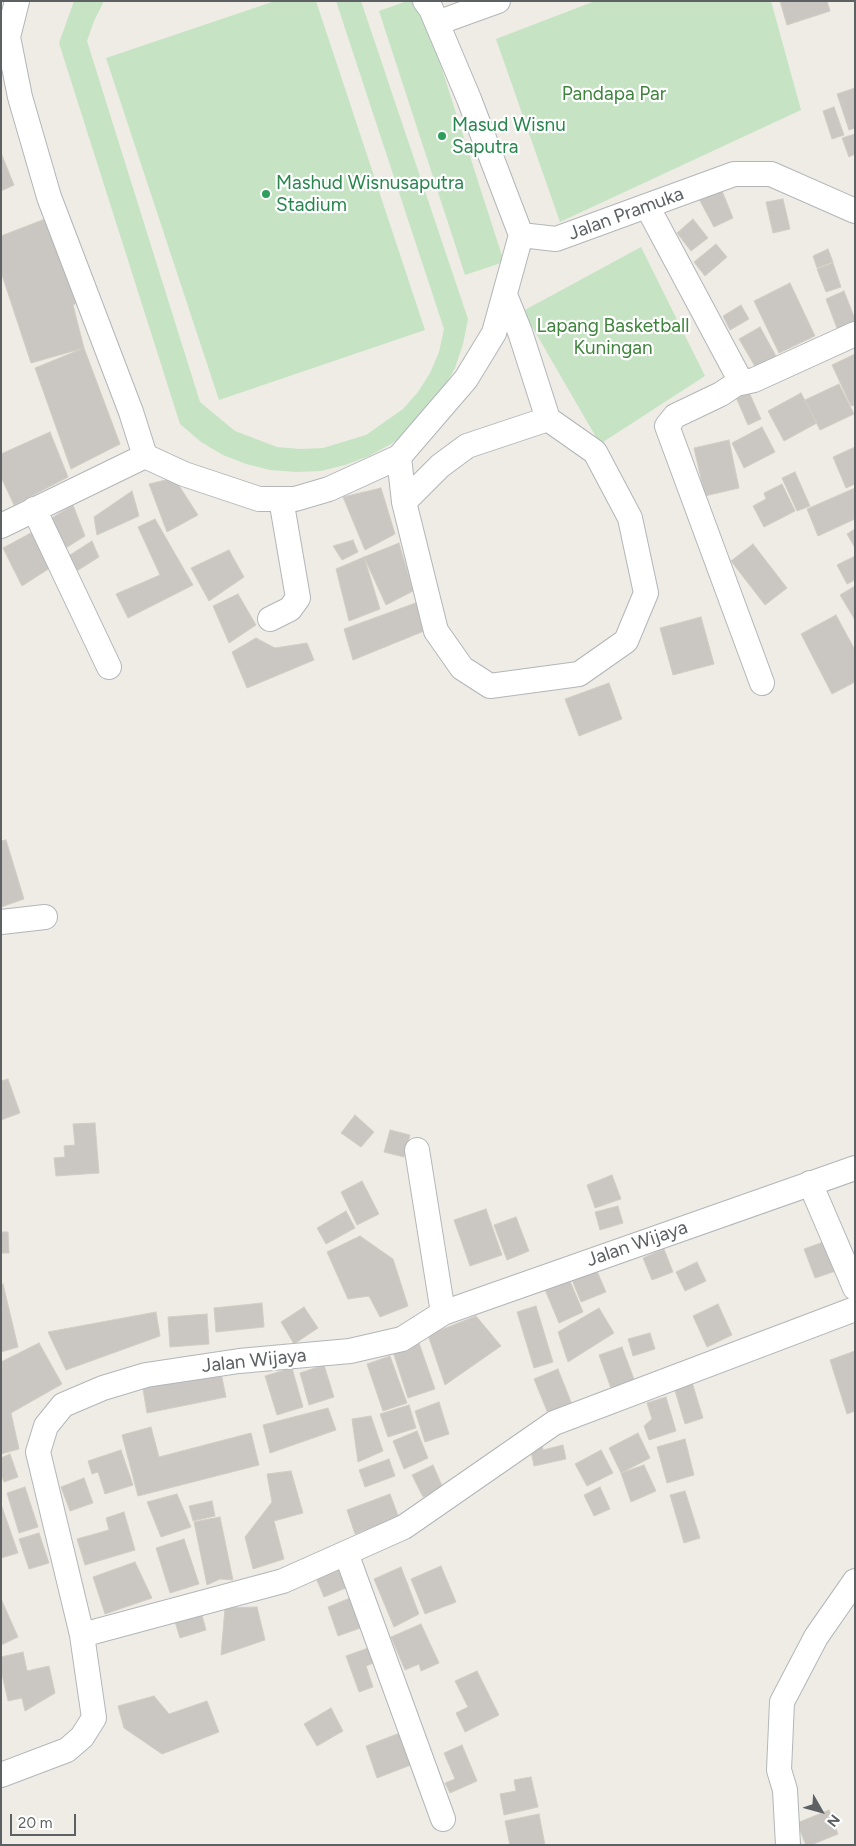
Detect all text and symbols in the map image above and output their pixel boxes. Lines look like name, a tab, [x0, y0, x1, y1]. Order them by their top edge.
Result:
park label: Pandapa Par	[562, 83, 666, 105]
place label: Masud Wisnu Saputra	[452, 114, 566, 158]
marker: Masud Wisnu Saputra	[436, 130, 448, 142]
place label: Mashud Wisnusaputra Stadium	[276, 172, 464, 216]
street label: Jalan Pramuka	[565, 183, 687, 245]
marker: Mashud Wisnusaputra Stadium	[260, 188, 272, 200]
park label: Lapang Basketball Kuningan	[537, 315, 689, 359]
street label: Jalan Wijaya	[583, 1216, 691, 1272]
street label: Jalan Wijaya	[200, 1344, 308, 1378]
north arrow	[796, 1786, 846, 1836]
scale bar	[12, 1804, 79, 1836]
text: N	[823, 1811, 843, 1830]
text: 20 m	[18, 1814, 52, 1832]

